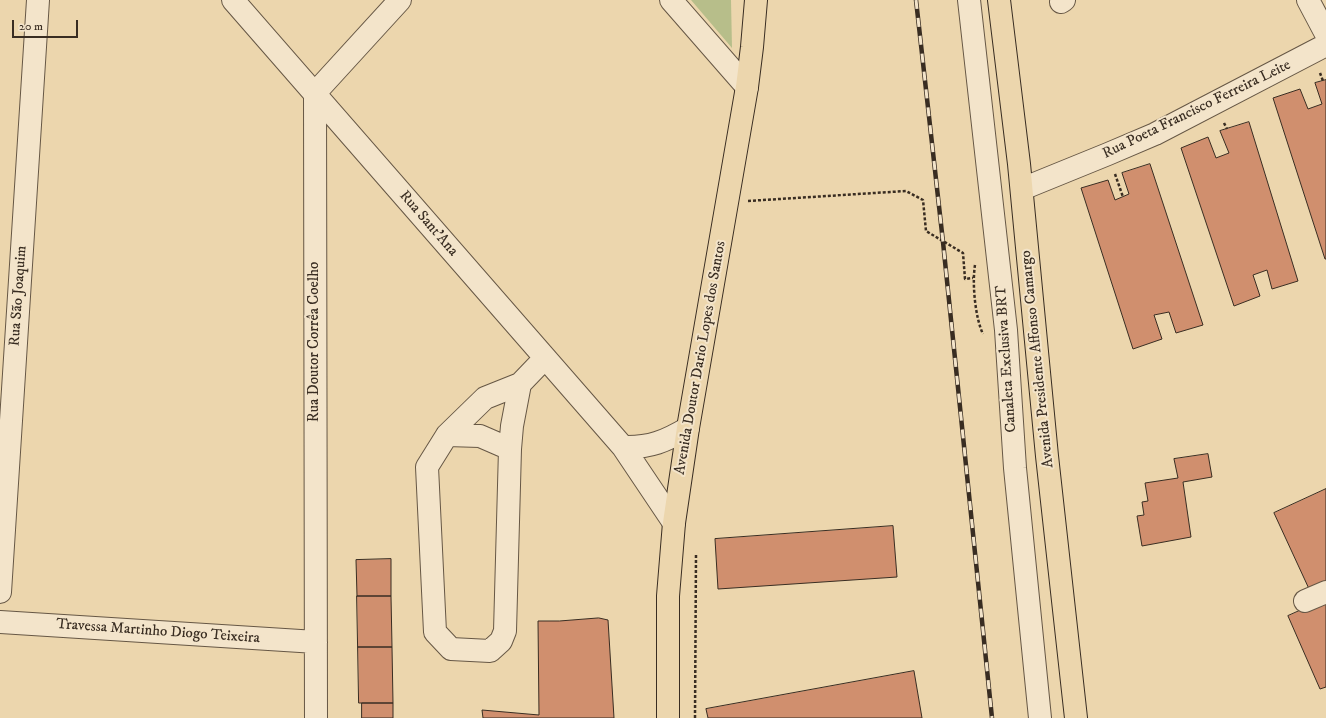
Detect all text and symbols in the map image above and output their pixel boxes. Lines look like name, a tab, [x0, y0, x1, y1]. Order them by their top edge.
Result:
scale bar	[14, 12, 80, 38]
text: 20 m	[19, 19, 43, 34]
street label: Rua Poeta Francisco Ferreira Leite	[1100, 57, 1294, 163]
street label: Rua Sant'Ana	[395, 188, 461, 260]
street label: Avenida Doutor Dario Lopes dos Santos	[672, 240, 730, 476]
street label: Rua São Joaquim	[7, 245, 31, 347]
street label: Avenida Presidente Affonso Camargo	[1018, 249, 1058, 469]
street label: Rua Doutor Corrêa Coelho	[306, 262, 324, 422]
street label: Canaleta Exclusiva BRT	[993, 285, 1021, 433]
street label: Travessa Martinho Diogo Teixeira	[56, 616, 260, 648]

